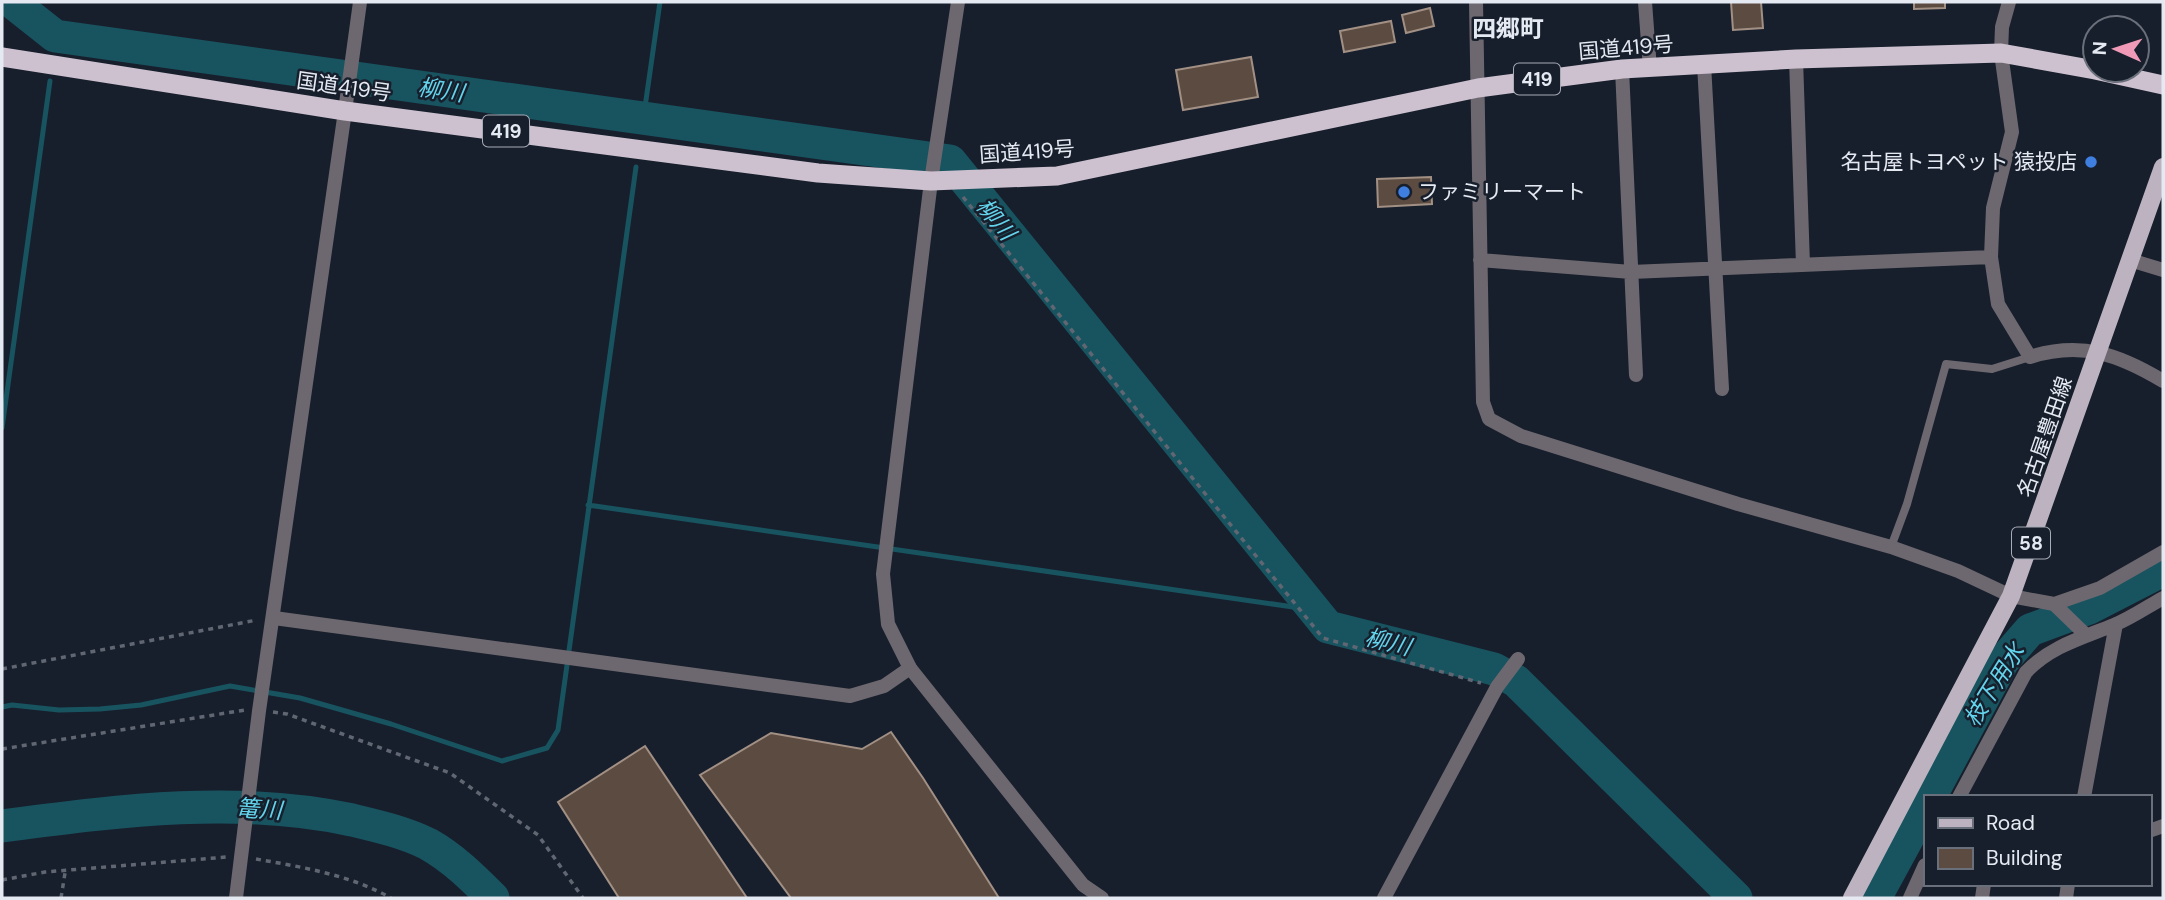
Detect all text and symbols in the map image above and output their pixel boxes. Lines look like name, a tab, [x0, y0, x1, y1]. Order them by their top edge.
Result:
district label: 四郷町	[1472, 13, 1544, 44]
north arrow	[2081, 14, 2151, 84]
street label: 国道419号	[1577, 30, 1675, 66]
text: N	[2087, 41, 2112, 56]
road number: 419	[1514, 64, 1560, 94]
street label: 国道419号	[295, 66, 393, 108]
water label: 柳川	[416, 72, 469, 108]
road number: 419	[483, 116, 529, 146]
street label: 国道419号	[978, 135, 1076, 169]
place label: 名古屋トヨペット 猿投店	[1840, 148, 2077, 176]
marker: 名古屋トヨペット 猿投店	[2083, 154, 2099, 170]
place label: ファミリーマート	[1418, 178, 1586, 206]
marker: ファミリーマート	[1396, 184, 1412, 200]
water label: 柳川	[970, 192, 1024, 249]
street label: 名古屋豊田線	[2011, 373, 2079, 501]
road number: 58	[2012, 528, 2050, 558]
water label: 柳川	[1362, 622, 1417, 663]
water label: 枝下用水	[1957, 635, 2033, 732]
water label: 篭川	[235, 792, 286, 826]
legend	[1924, 795, 2151, 886]
text: Road	[1986, 809, 2035, 837]
text: Building	[1986, 844, 2063, 872]

